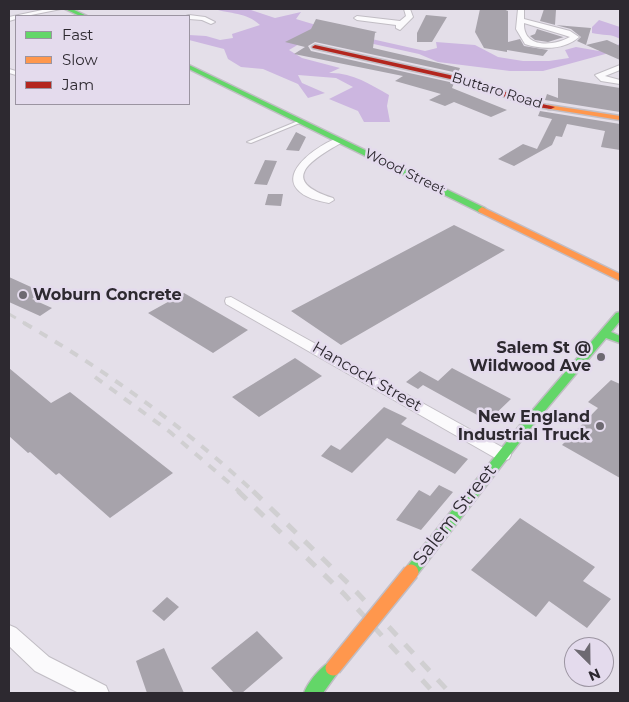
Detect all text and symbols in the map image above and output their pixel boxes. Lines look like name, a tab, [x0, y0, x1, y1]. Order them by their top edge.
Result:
legend	[15, 15, 190, 105]
text: Fast	[62, 25, 93, 44]
text: Slow	[62, 50, 98, 69]
street label: Buttaro Road	[450, 69, 544, 113]
text: Jam	[62, 75, 94, 94]
street label: Wood Street	[362, 145, 448, 199]
place label: Woburn Concrete	[33, 285, 182, 305]
marker: Woburn Concrete	[17, 289, 29, 301]
street label: Hancock Street	[309, 338, 425, 416]
place label: Salem St @ Wildwood Ave	[469, 338, 591, 376]
marker: Salem St @ Wildwood Ave	[595, 351, 607, 363]
place label: New England Industrial Truck	[458, 407, 590, 445]
marker: New England Industrial Truck	[594, 420, 606, 432]
street label: Salem Street	[408, 460, 502, 570]
north arrow	[564, 637, 614, 687]
text: N	[586, 664, 603, 685]

